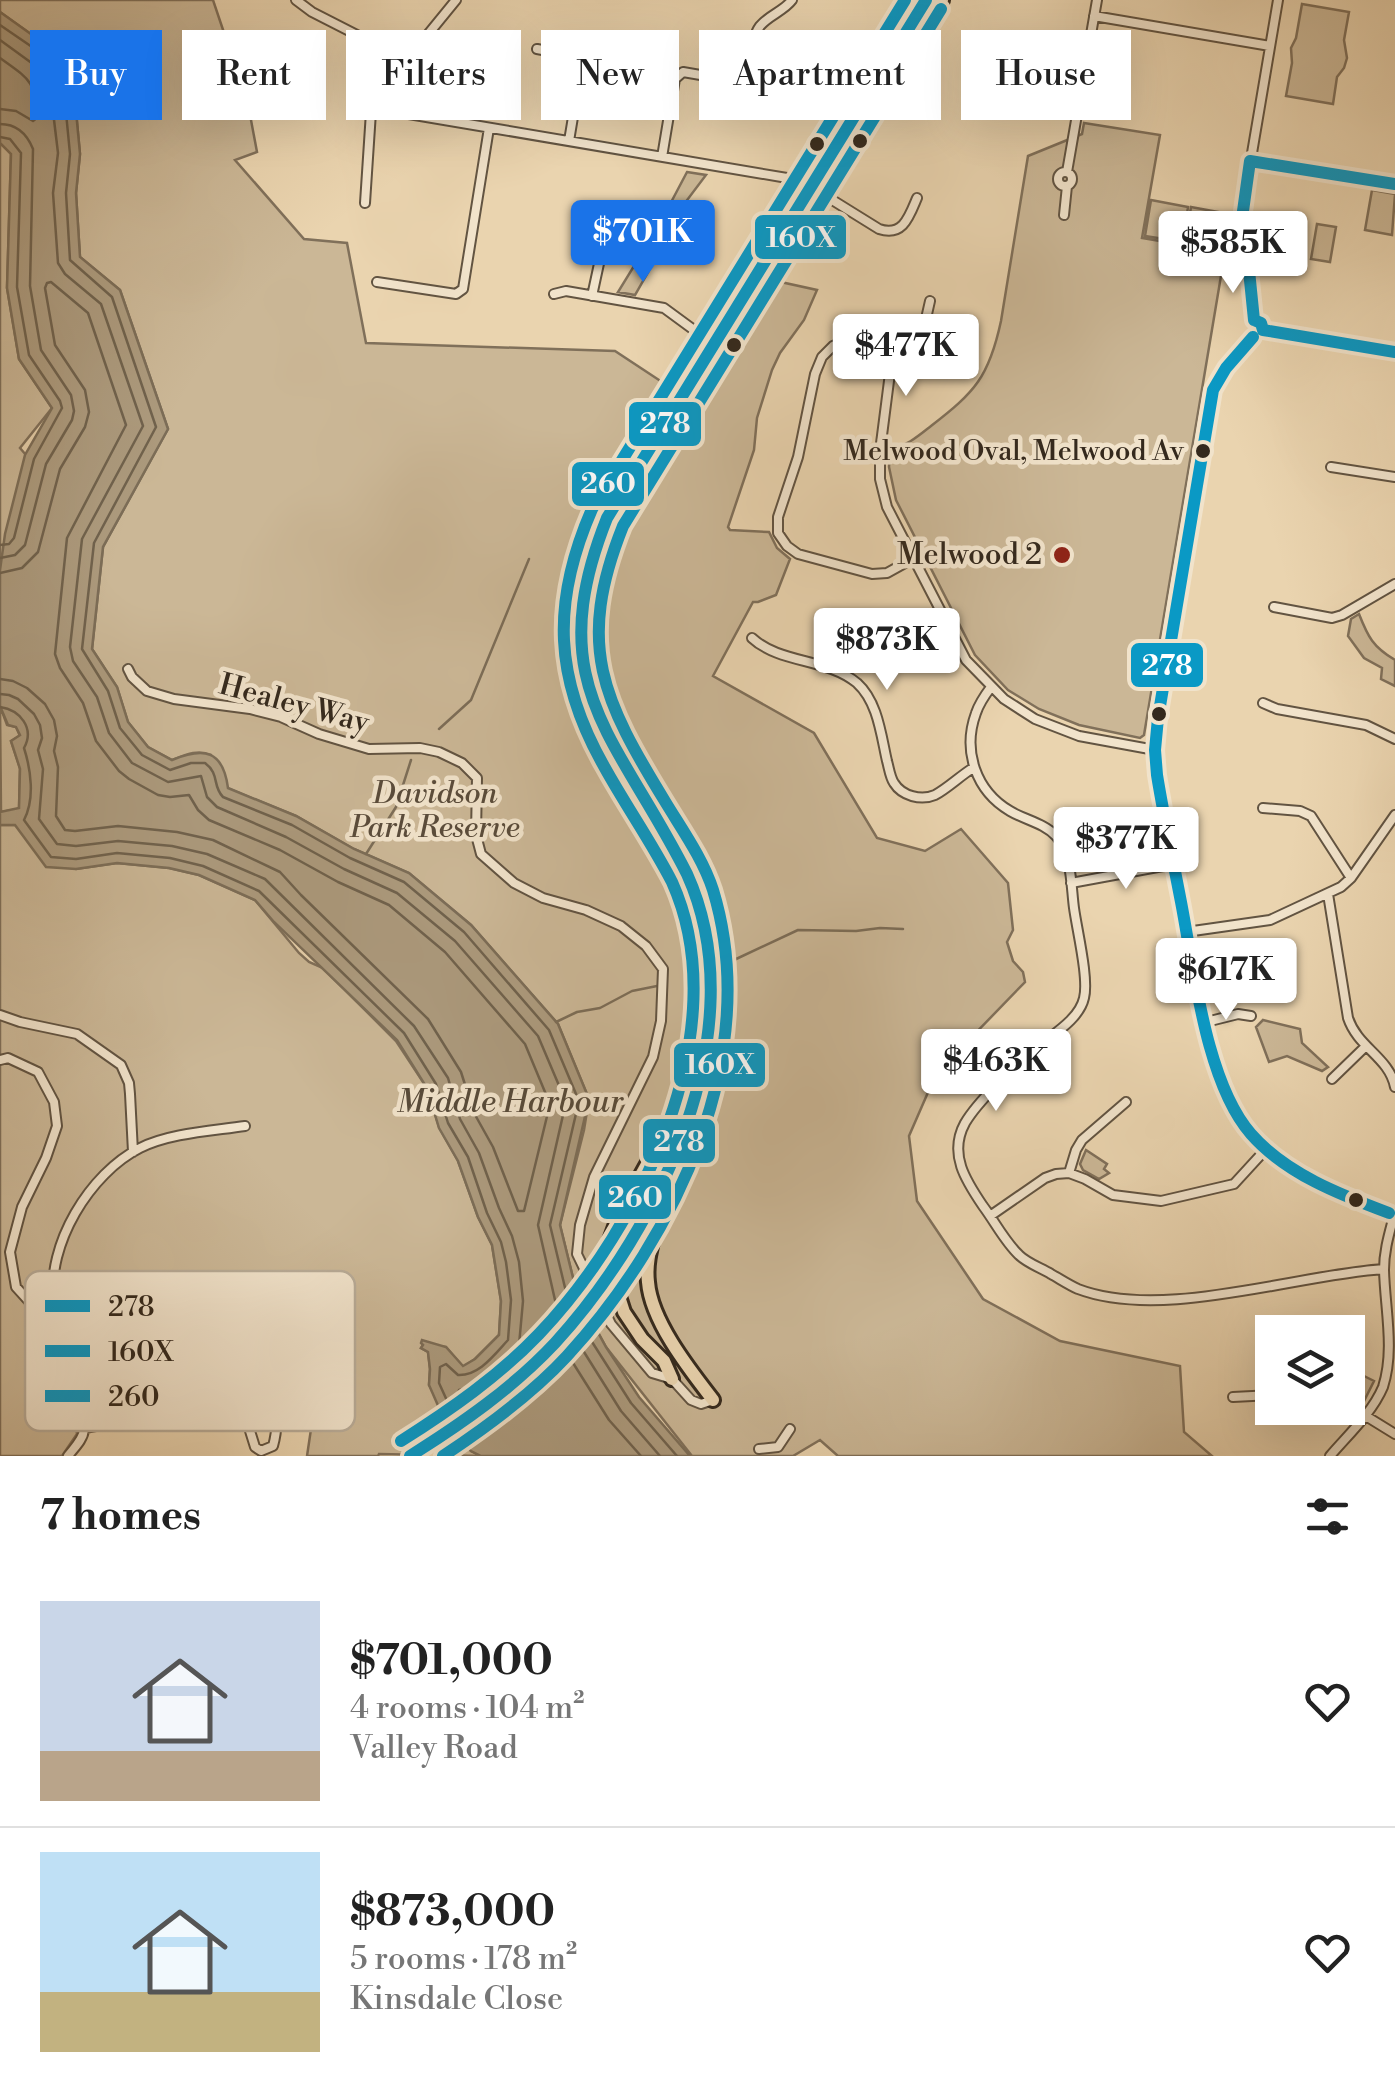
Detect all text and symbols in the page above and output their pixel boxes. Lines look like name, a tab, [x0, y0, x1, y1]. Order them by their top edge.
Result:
chip: Buy	[30, 30, 162, 120]
chip: Rent	[182, 30, 326, 120]
chip: Filters	[346, 30, 521, 120]
chip: New	[541, 30, 679, 120]
chip: Apartment	[699, 30, 941, 120]
chip: House	[961, 30, 1131, 120]
unlabelled marker	[850, 131, 870, 151]
unlabelled marker	[807, 134, 827, 154]
pin: $701K	[573, 200, 713, 285]
pin: $585K	[1163, 211, 1303, 296]
text: $701K	[593, 212, 693, 252]
line badge: 160X	[753, 213, 848, 261]
text: 160X	[766, 221, 837, 256]
text: $585K	[1180, 223, 1286, 263]
pin: $477K	[836, 314, 976, 399]
text: $477K	[855, 326, 957, 366]
unlabelled marker	[724, 335, 744, 355]
line badge: 278	[627, 400, 703, 448]
text: 278	[639, 407, 691, 442]
place label: Melwood Oval, Melwood Av	[843, 434, 1185, 469]
marker: Melwood Oval, Melwood Av	[1193, 441, 1213, 461]
line badge: 260	[570, 460, 646, 508]
text: 260	[580, 467, 636, 502]
place label: Melwood 2	[897, 536, 1042, 574]
marker: Melwood 2	[1051, 544, 1073, 566]
pin: $873K	[817, 608, 957, 693]
text: $873K	[836, 620, 938, 660]
line badge: 278	[1129, 641, 1205, 689]
text: 278	[1141, 649, 1193, 684]
street label: Healey Way	[215, 666, 374, 742]
unlabelled marker	[1149, 704, 1169, 724]
park label: Davidson Park Reserve	[349, 775, 520, 847]
pin: $377K	[1056, 807, 1196, 892]
text: $377K	[1076, 819, 1176, 859]
pin: $617K	[1156, 938, 1296, 1023]
text: $617K	[1178, 950, 1274, 990]
pin: $463K	[926, 1029, 1066, 1114]
line badge: 160X	[672, 1041, 767, 1089]
text: $463K	[943, 1041, 1049, 1081]
text: 160X	[685, 1048, 756, 1083]
water label: Middle Harbour	[397, 1082, 625, 1122]
line badge: 278	[641, 1117, 717, 1165]
text: 278	[653, 1125, 705, 1160]
line badge: 260	[597, 1173, 673, 1221]
text: 260	[607, 1181, 663, 1216]
unlabelled marker	[1346, 1190, 1366, 1210]
legend	[25, 1271, 355, 1431]
text: 278	[108, 1290, 155, 1325]
map controls	[1255, 1315, 1365, 1425]
button: layers	[1255, 1315, 1365, 1425]
text: 160X	[108, 1335, 175, 1370]
text: 260	[108, 1380, 160, 1415]
icon: filters	[1300, 1489, 1355, 1544]
text: 7 homes	[40, 1490, 201, 1543]
text: $701,000	[350, 1635, 553, 1688]
icon: home	[120, 1641, 240, 1761]
icon: heart	[1300, 1674, 1355, 1729]
text: 4 rooms · 104 m²	[350, 1688, 584, 1728]
text: Valley Road	[350, 1728, 518, 1768]
text: $873,000	[350, 1886, 555, 1939]
icon: home	[120, 1892, 240, 2012]
icon: heart	[1300, 1925, 1355, 1980]
text: 5 rooms · 178 m²	[350, 1939, 577, 1979]
text: Kinsdale Close	[350, 1979, 563, 2019]

